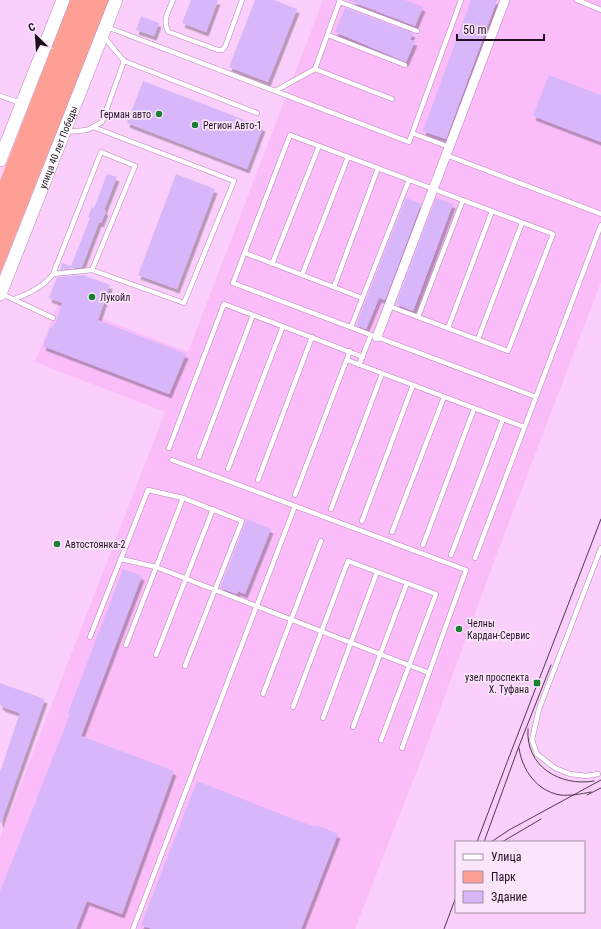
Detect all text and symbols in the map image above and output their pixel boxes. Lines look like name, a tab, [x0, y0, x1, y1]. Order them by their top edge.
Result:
north arrow	[16, 16, 56, 56]
scale bar	[457, 16, 544, 42]
text: С	[26, 20, 38, 35]
text: 50 m	[463, 23, 487, 37]
street label: улица 40 лет Победы	[37, 104, 80, 190]
place label: Герман авто	[100, 109, 151, 120]
marker: Герман авто	[154, 109, 164, 119]
marker: Регион Авто-1	[190, 120, 200, 130]
place label: Регион Авто-1	[203, 120, 262, 131]
marker: Лукойл	[87, 292, 97, 302]
place label: Лукойл	[100, 292, 130, 303]
marker: Автостоянка-2	[52, 539, 62, 549]
place label: Автостоянка-2	[65, 539, 125, 550]
place label: Челны Кардан-Сервис	[467, 618, 530, 641]
marker: Челны Кардан-Сервис	[454, 624, 464, 634]
place label: узел проспекта Х. Туфана	[465, 672, 529, 695]
marker: узел проспекта Х. Туфана	[532, 678, 542, 688]
legend	[455, 841, 585, 913]
text: Улица	[491, 850, 522, 864]
text: Парк	[491, 870, 516, 884]
text: Здание	[491, 890, 528, 904]

